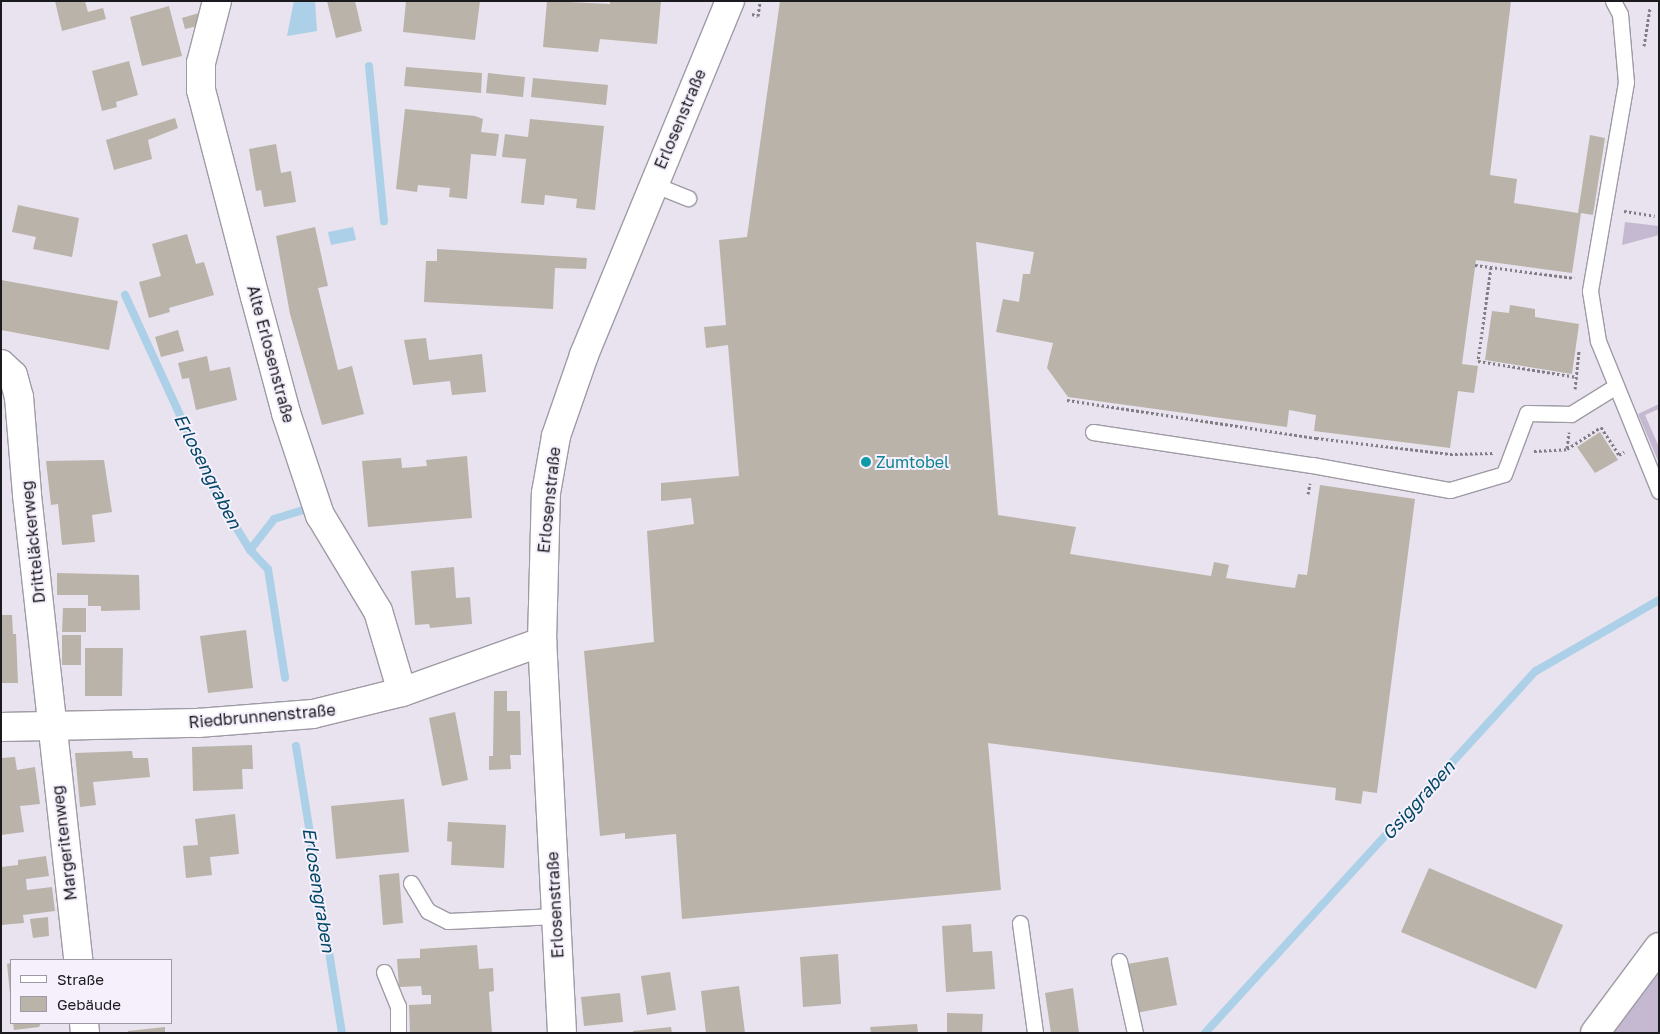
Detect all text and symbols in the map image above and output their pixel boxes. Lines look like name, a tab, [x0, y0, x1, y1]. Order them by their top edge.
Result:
street label: Erlosenstraße	[650, 66, 710, 172]
street label: Alte Erlosenstraße	[243, 283, 299, 425]
water label: Erlosengraben	[170, 410, 246, 532]
street label: Erlosenstraße	[534, 446, 564, 554]
place label: Zumtobel	[876, 452, 949, 472]
marker: Zumtobel	[860, 456, 872, 468]
street label: Dritteläckerweg	[17, 480, 49, 604]
street label: Riedbrunnenstraße	[188, 700, 336, 732]
water label: Gsiggraben	[1377, 756, 1459, 844]
street label: Margeritenweg	[47, 784, 81, 902]
water label: Erlosengraben	[298, 826, 340, 954]
street label: Erlosenstraße	[543, 851, 567, 959]
legend	[10, 959, 172, 1024]
text: Straße	[57, 970, 104, 988]
text: Gebäude	[57, 995, 121, 1013]

